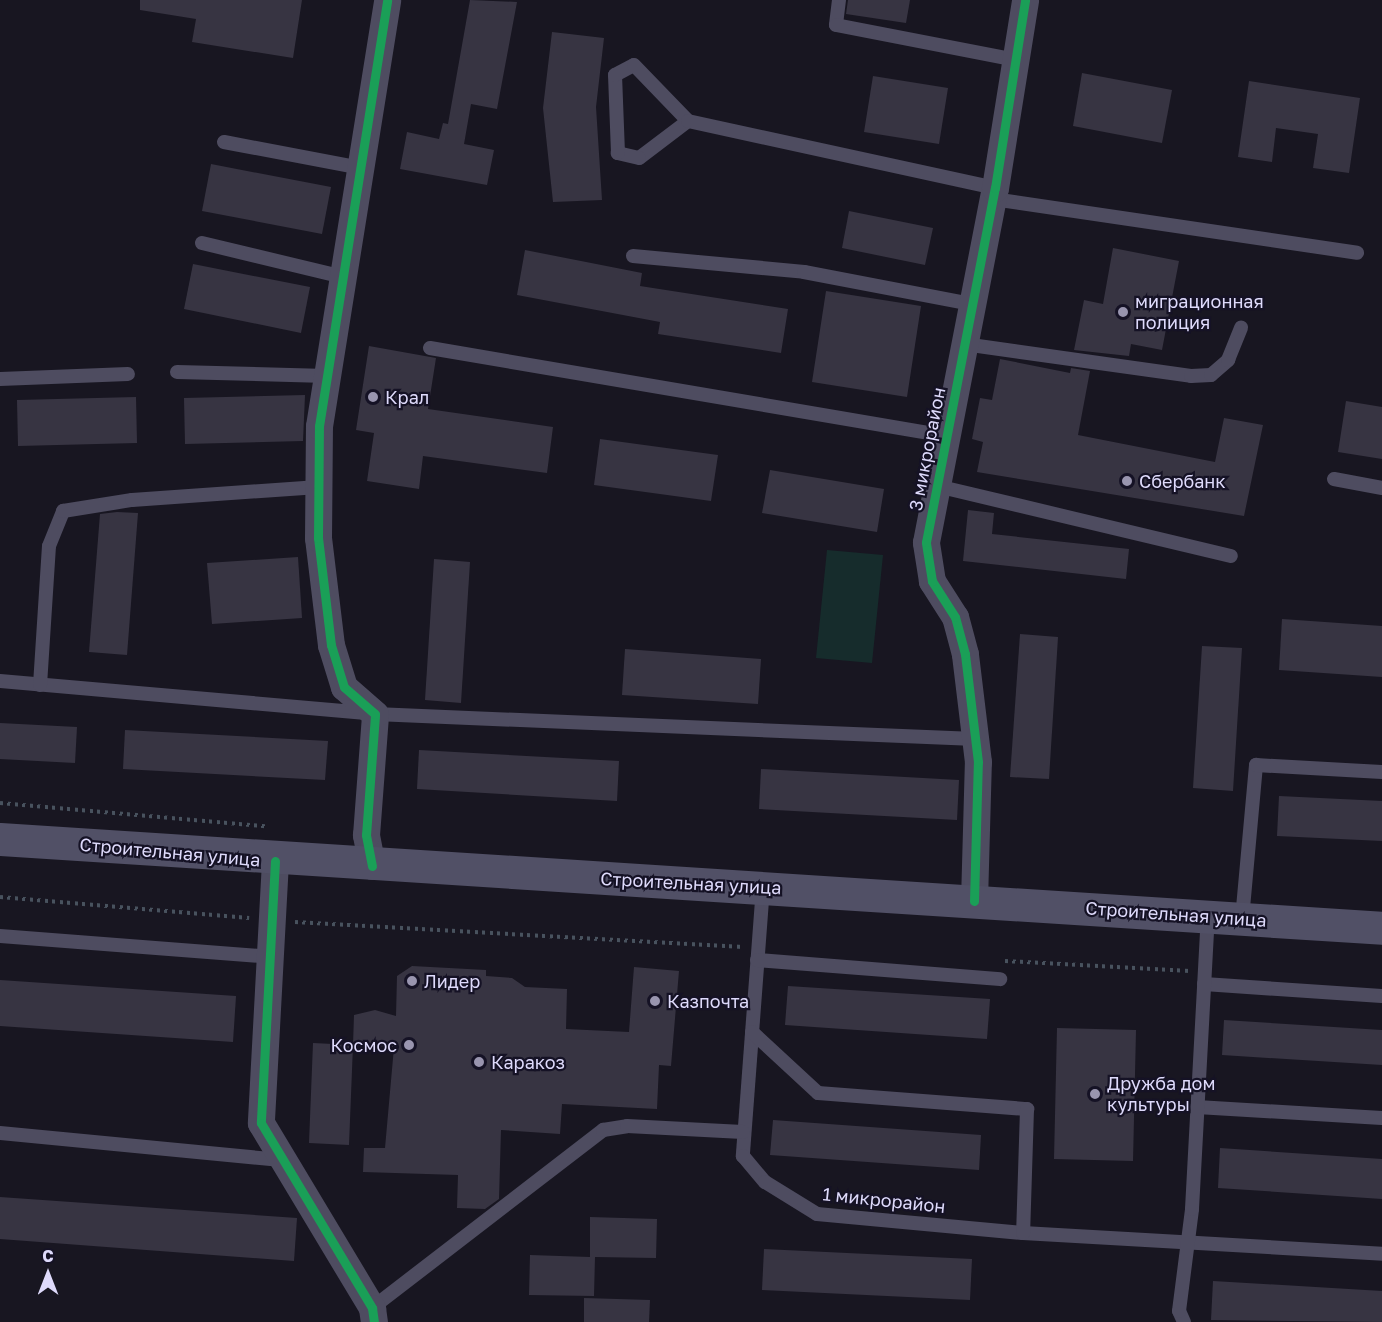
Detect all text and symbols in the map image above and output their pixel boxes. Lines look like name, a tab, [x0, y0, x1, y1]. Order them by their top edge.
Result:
place label: миграционная полиция	[1135, 291, 1264, 334]
marker: миграционная полиция	[1116, 305, 1130, 319]
street label: 3 микрорайон	[904, 385, 950, 513]
place label: Крал	[385, 386, 429, 408]
marker: Крал	[366, 390, 380, 404]
place label: Сбербанк	[1139, 470, 1226, 492]
marker: Сбербанк	[1120, 474, 1134, 488]
street label: Строительная улица	[79, 833, 261, 871]
street label: Строительная улица	[600, 867, 782, 899]
street label: Строительная улица	[1085, 897, 1267, 931]
place label: Лидер	[424, 970, 480, 992]
marker: Лидер	[405, 974, 419, 988]
place label: Казпочта	[667, 990, 749, 1012]
marker: Казпочта	[648, 994, 662, 1008]
place label: Космос	[331, 1034, 397, 1056]
marker: Космос	[402, 1038, 416, 1052]
place label: Каракоз	[491, 1051, 565, 1073]
marker: Каракоз	[472, 1055, 486, 1069]
place label: Дружба дом культуры	[1107, 1073, 1215, 1116]
marker: Дружба дом культуры	[1088, 1087, 1102, 1101]
street label: 1 микрорайон	[822, 1183, 946, 1217]
north arrow	[18, 1244, 78, 1304]
text: С	[42, 1246, 54, 1266]

